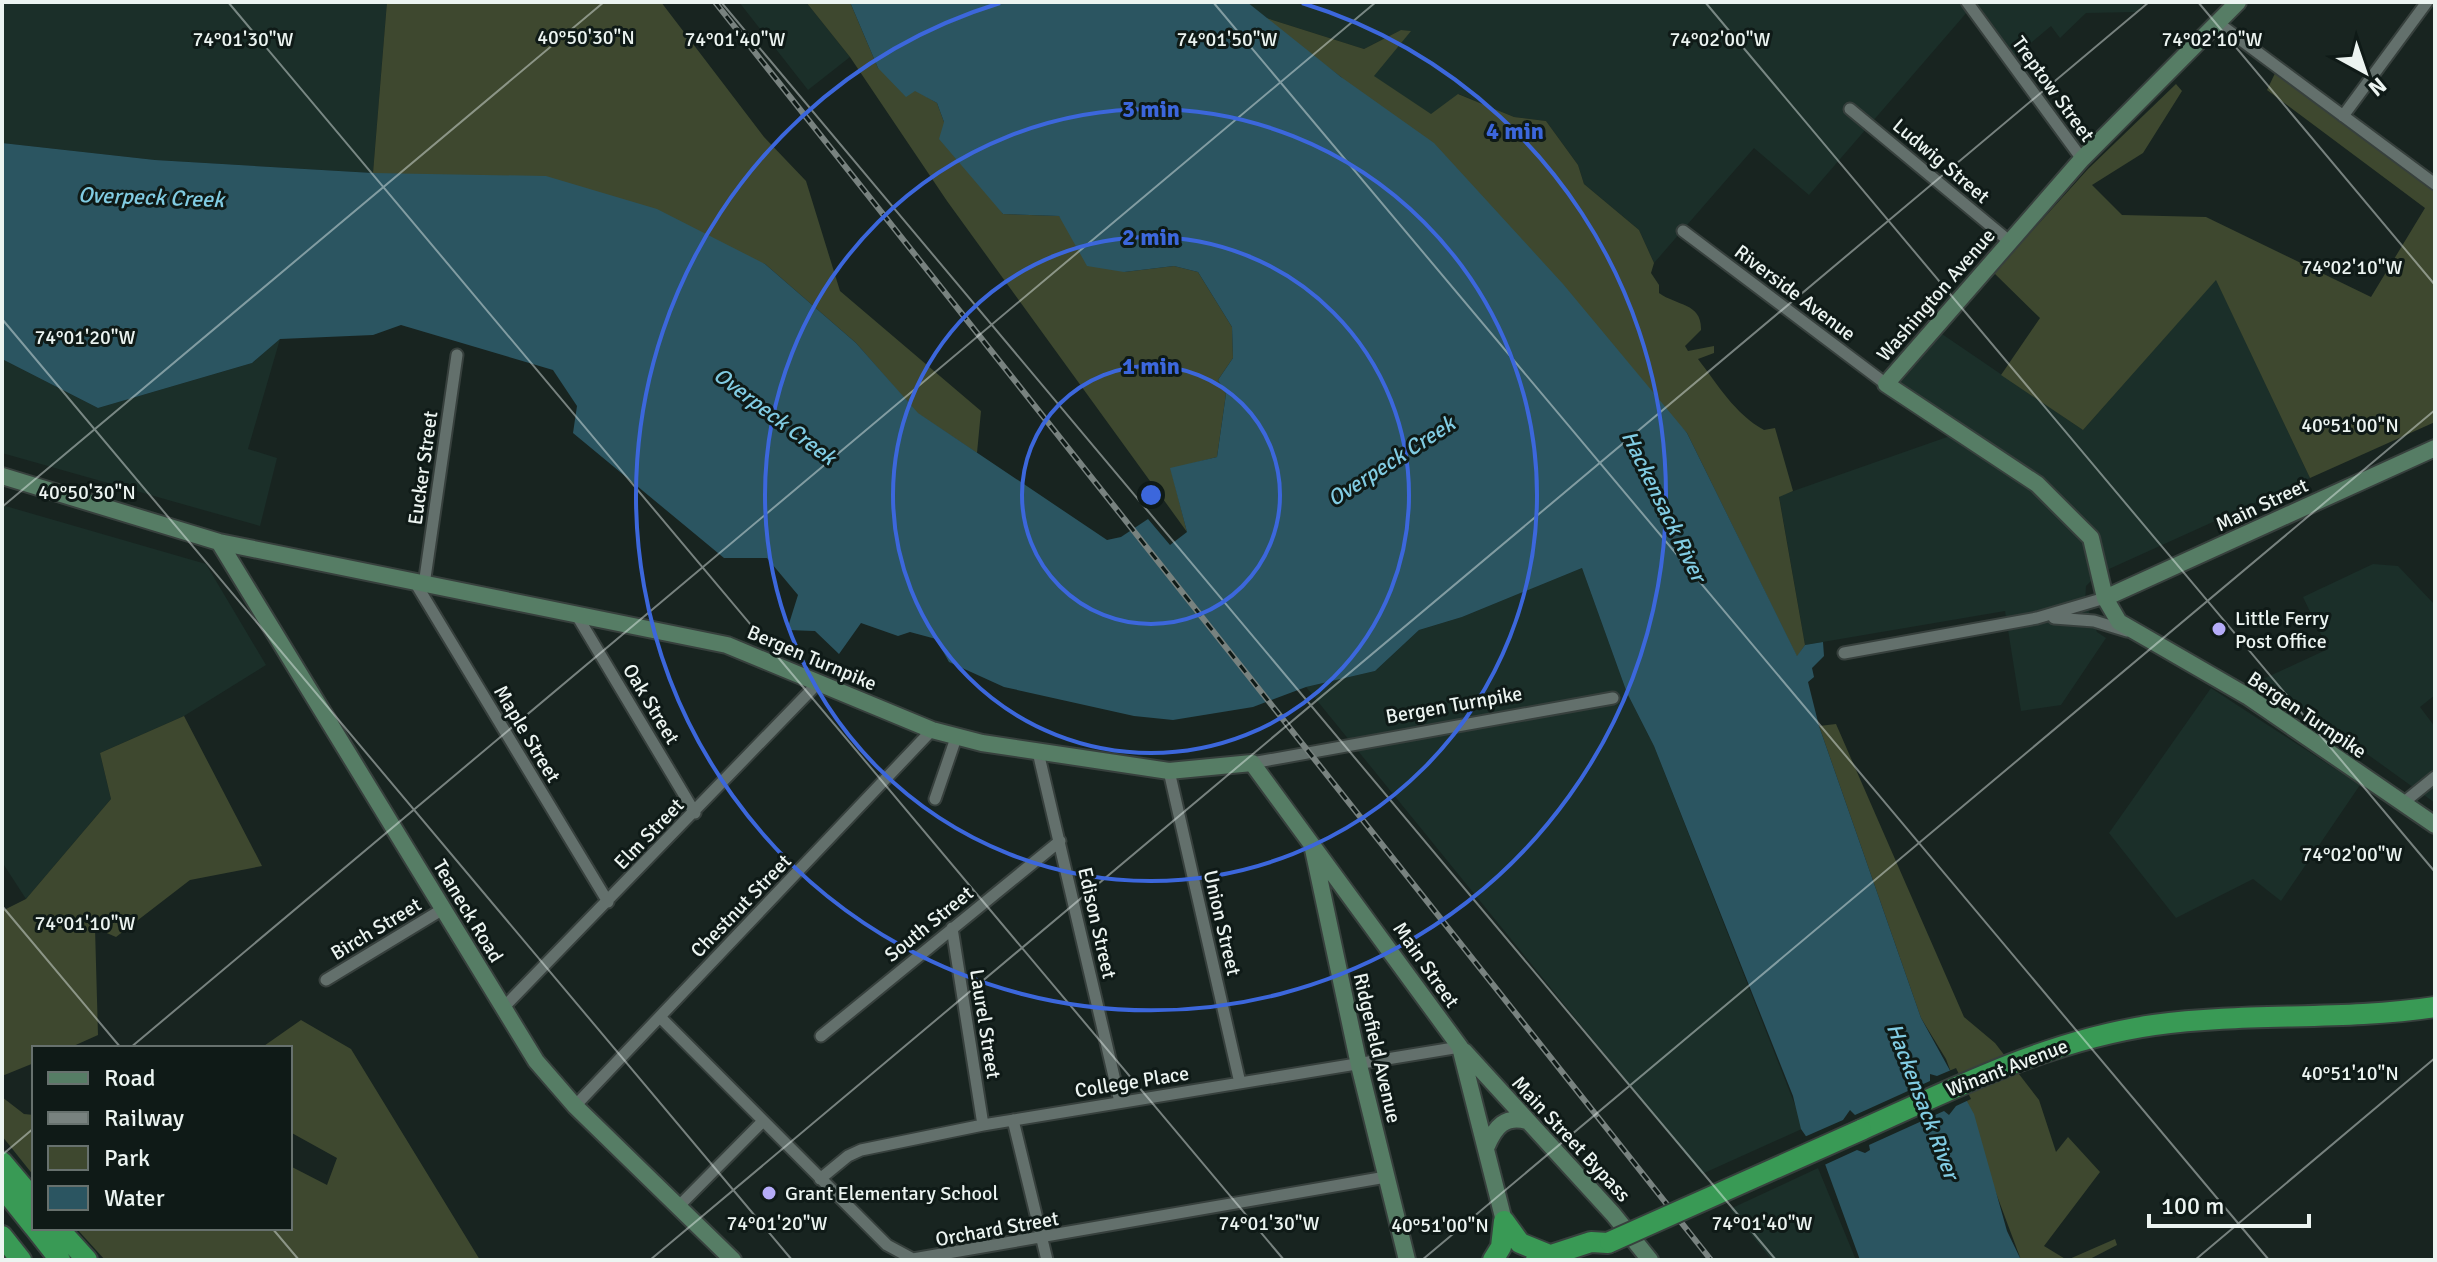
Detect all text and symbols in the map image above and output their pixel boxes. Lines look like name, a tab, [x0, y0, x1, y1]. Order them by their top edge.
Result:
text: 40°50'30"N	[537, 25, 635, 50]
text: 74°01'30"W	[192, 27, 294, 52]
text: 74°01'40"W	[684, 27, 786, 52]
text: 74°01'50"W	[1176, 27, 1278, 52]
text: 74°02'00"W	[1669, 27, 1771, 52]
text: 74°02'10"W	[2161, 27, 2263, 52]
street label: Treptow Street	[2006, 31, 2100, 147]
north arrow	[2325, 32, 2405, 112]
text: N	[2363, 72, 2392, 102]
text: 3 min	[1122, 94, 1180, 124]
street label: Ludwig Street	[1887, 113, 1995, 209]
text: 4 min	[1486, 116, 1544, 146]
water label: Overpeck Creek	[77, 181, 227, 213]
text: 2 min	[1122, 222, 1180, 252]
street label: Washington Avenue	[1871, 223, 2001, 367]
street label: Riverside Avenue	[1729, 239, 1861, 347]
text: 74°02'10"W	[2301, 255, 2403, 280]
text: 74°01'20"W	[34, 325, 136, 350]
text: 1 min	[1122, 351, 1180, 381]
water label: Overpeck Creek	[708, 361, 843, 472]
street label: Eucker Street	[403, 409, 443, 527]
water label: Overpeck Creek	[1322, 409, 1461, 512]
text: 40°51'00"N	[2301, 413, 2399, 438]
water label: Hackensack River	[1616, 426, 1713, 588]
street label: Main Street	[2212, 473, 2312, 537]
text: 40°50'30"N	[38, 480, 136, 505]
centre of rings	[1137, 481, 1165, 509]
place label: Little Ferry Post Office	[2235, 606, 2330, 654]
street label: Bergen Turnpike	[743, 619, 881, 697]
marker: Little Ferry Post Office	[2210, 620, 2228, 638]
street label: Oak Street	[617, 659, 685, 749]
street label: Bergen Turnpike	[2243, 666, 2371, 764]
street label: Maple Street	[488, 681, 566, 787]
street label: Bergen Turnpike	[1384, 681, 1524, 729]
street label: Elm Street	[609, 793, 689, 875]
text: 74°02'00"W	[2301, 842, 2403, 867]
street label: Chestnut Street	[685, 849, 797, 963]
street label: Teaneck Road	[427, 855, 509, 967]
street label: Edison Street	[1072, 865, 1122, 981]
street label: Union Street	[1198, 868, 1246, 978]
street label: South Street	[880, 881, 978, 967]
street label: Birch Street	[326, 892, 426, 966]
text: 74°01'10"W	[34, 911, 136, 936]
street label: Main Street	[1387, 917, 1465, 1013]
street label: Laurel Street	[964, 967, 1006, 1081]
street label: Ridgefield Avenue	[1348, 970, 1406, 1126]
water label: Hackensack River	[1881, 1019, 1966, 1185]
street label: Winant Avenue	[1943, 1033, 2071, 1103]
legend	[32, 1046, 292, 1230]
street label: College Place	[1073, 1061, 1191, 1103]
text: 40°51'10"N	[2301, 1061, 2399, 1086]
text: Road	[104, 1063, 155, 1093]
street label: Main Street Bypass	[1506, 1071, 1636, 1207]
text: Railway	[104, 1103, 184, 1133]
text: Park	[104, 1143, 150, 1173]
scale bar	[2149, 1178, 2309, 1228]
place label: Grant Elementary School	[785, 1181, 998, 1206]
text: Water	[104, 1183, 165, 1213]
marker: Grant Elementary School	[760, 1184, 778, 1202]
text: 100 m	[2161, 1191, 2224, 1221]
street label: Orchard Street	[933, 1206, 1061, 1252]
text: 74°01'20"W	[726, 1211, 828, 1236]
text: 74°01'30"W	[1218, 1211, 1320, 1236]
text: 74°01'40"W	[1711, 1211, 1813, 1236]
text: 40°51'00"N	[1391, 1213, 1489, 1238]

